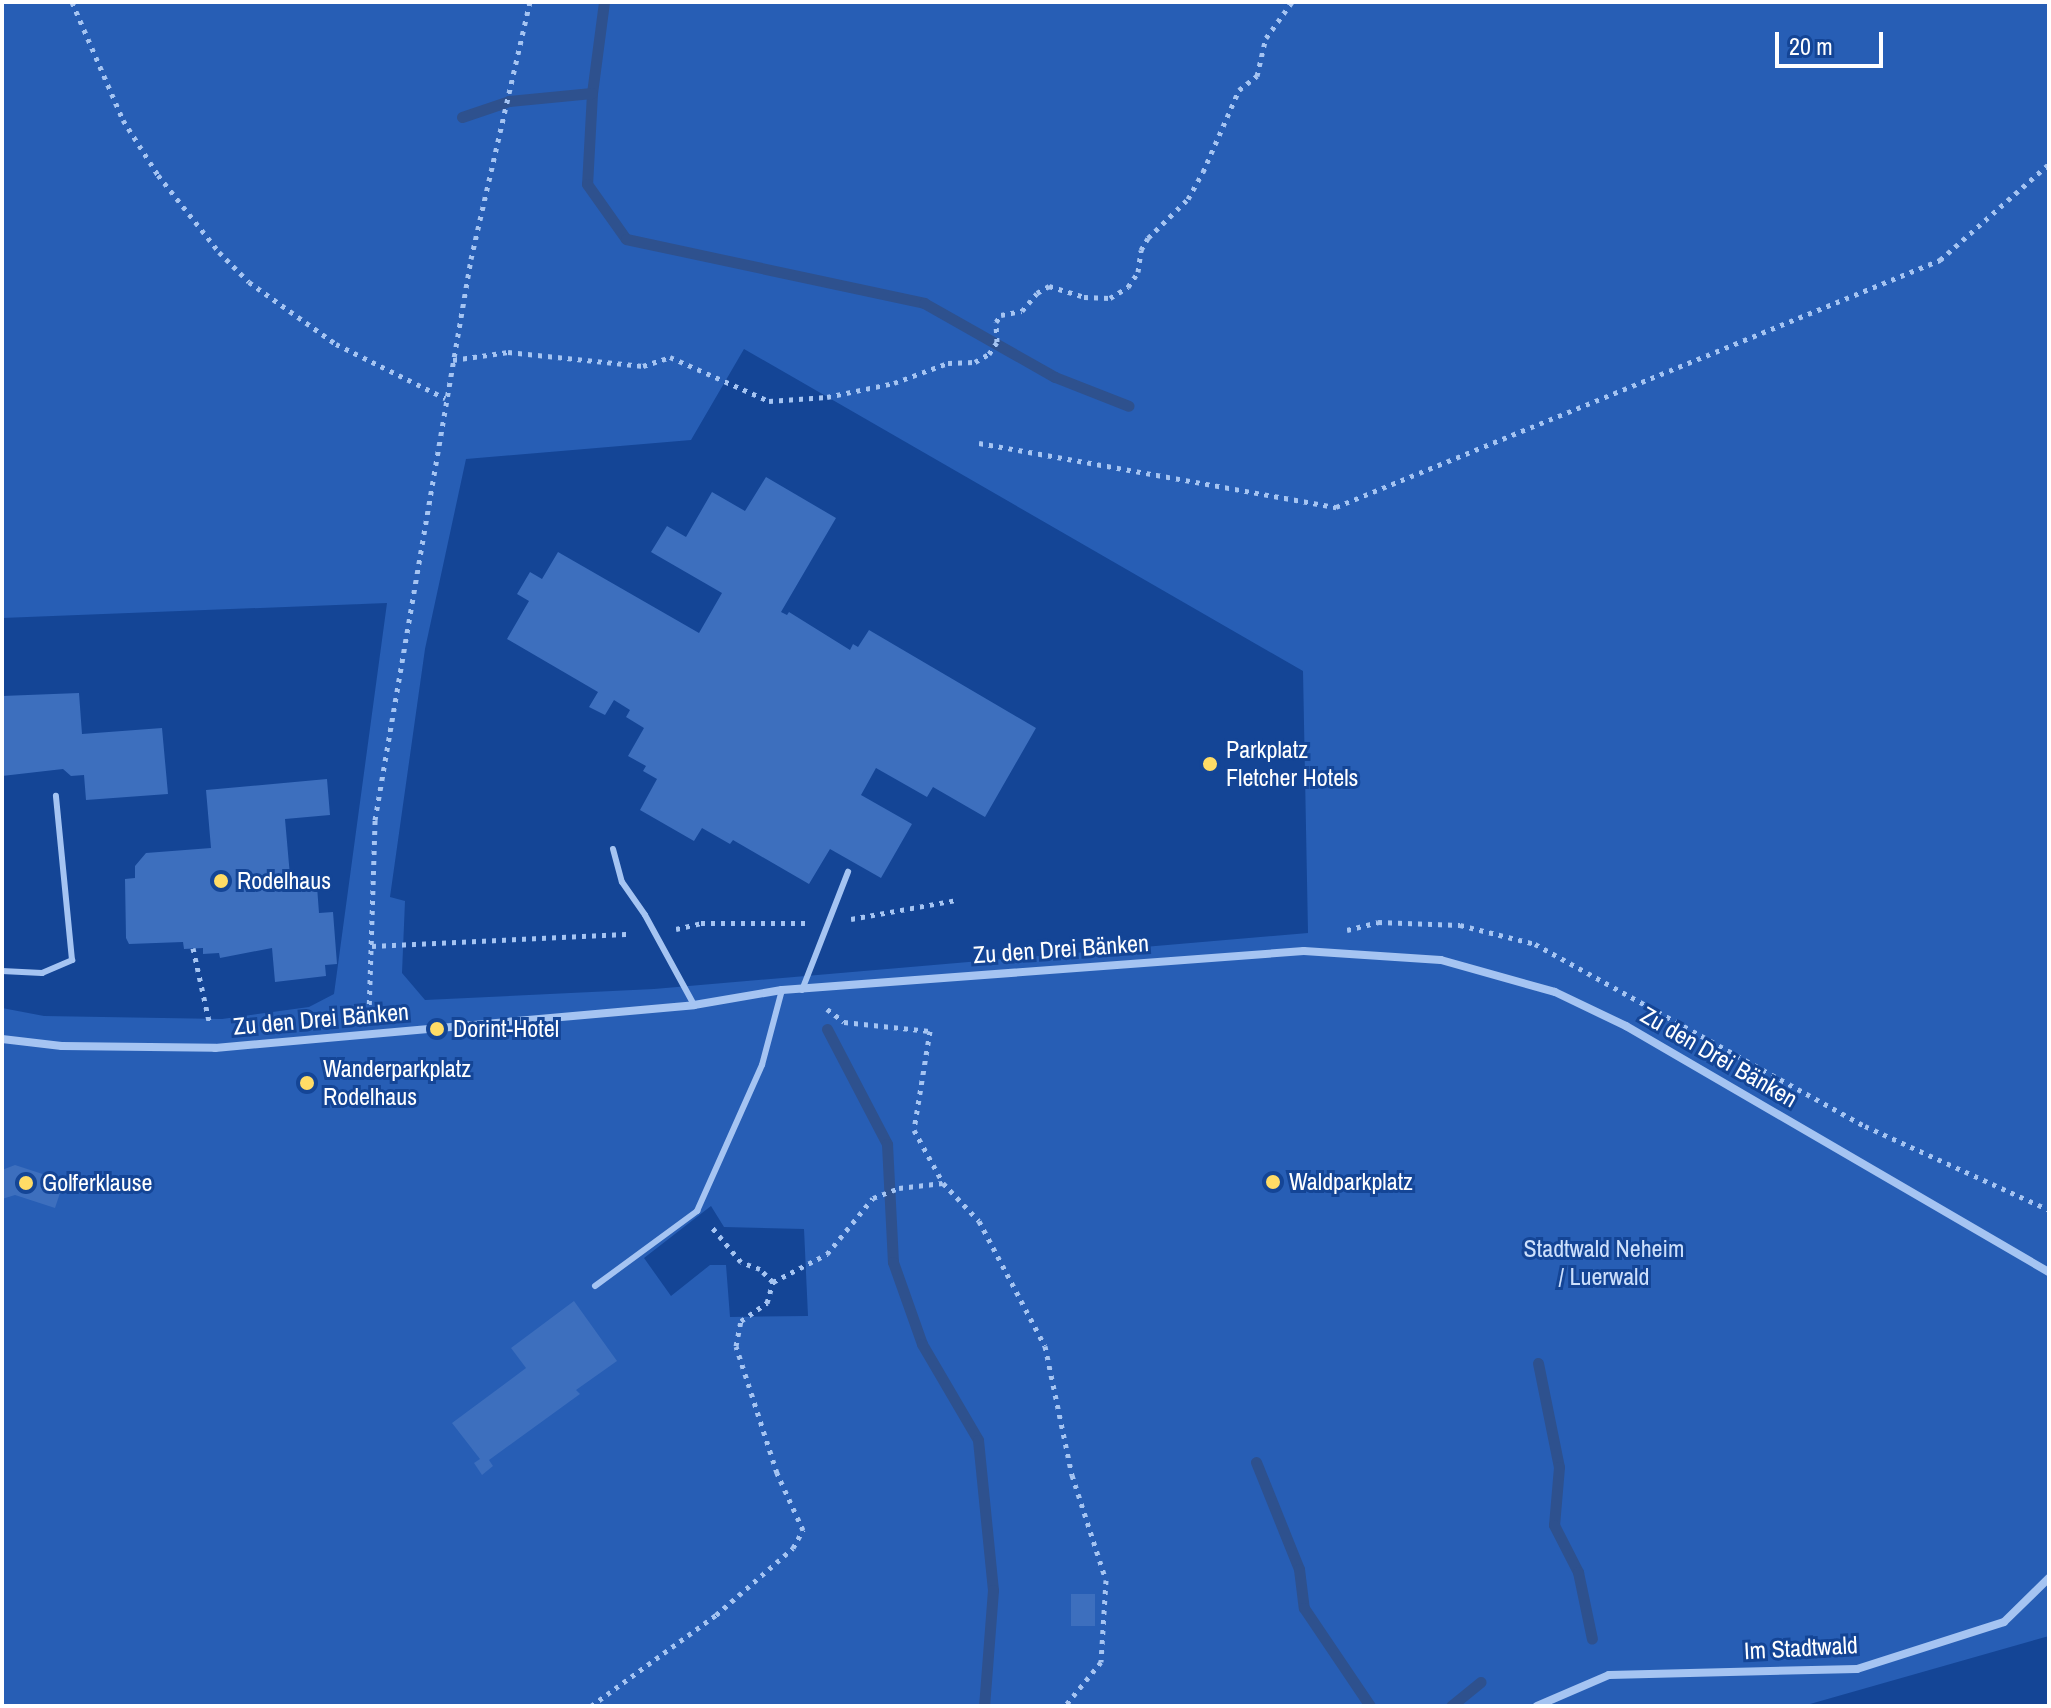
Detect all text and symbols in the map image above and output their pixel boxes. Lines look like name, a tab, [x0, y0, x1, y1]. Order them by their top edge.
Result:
scale bar	[1779, 16, 1887, 66]
text: 20 m	[1789, 30, 1833, 62]
place label: Parkplatz Fletcher Hotels	[1226, 736, 1358, 792]
marker: Parkplatz Fletcher Hotels	[1201, 755, 1219, 773]
place label: Rodelhaus	[237, 867, 331, 895]
marker: Rodelhaus	[212, 872, 230, 890]
street label: Zu den Drei Bänken	[972, 928, 1150, 970]
street label: Zu den Drei Bänken	[232, 997, 410, 1041]
street label: Zu den Drei Bänken	[1636, 1000, 1802, 1114]
place label: Dorint-Hotel	[453, 1015, 559, 1043]
marker: Dorint-Hotel	[428, 1020, 446, 1038]
place label: Wanderparkplatz Rodelhaus	[323, 1055, 471, 1111]
marker: Wanderparkplatz Rodelhaus	[298, 1074, 316, 1092]
place label: Waldparkplatz	[1289, 1168, 1413, 1196]
place label: Golferklause	[42, 1169, 152, 1197]
marker: Waldparkplatz	[1264, 1173, 1282, 1191]
marker: Golferklause	[17, 1174, 35, 1192]
park label: Stadtwald Neheim / Luerwald	[1524, 1235, 1684, 1291]
street label: Im Stadtwald	[1743, 1631, 1859, 1665]

